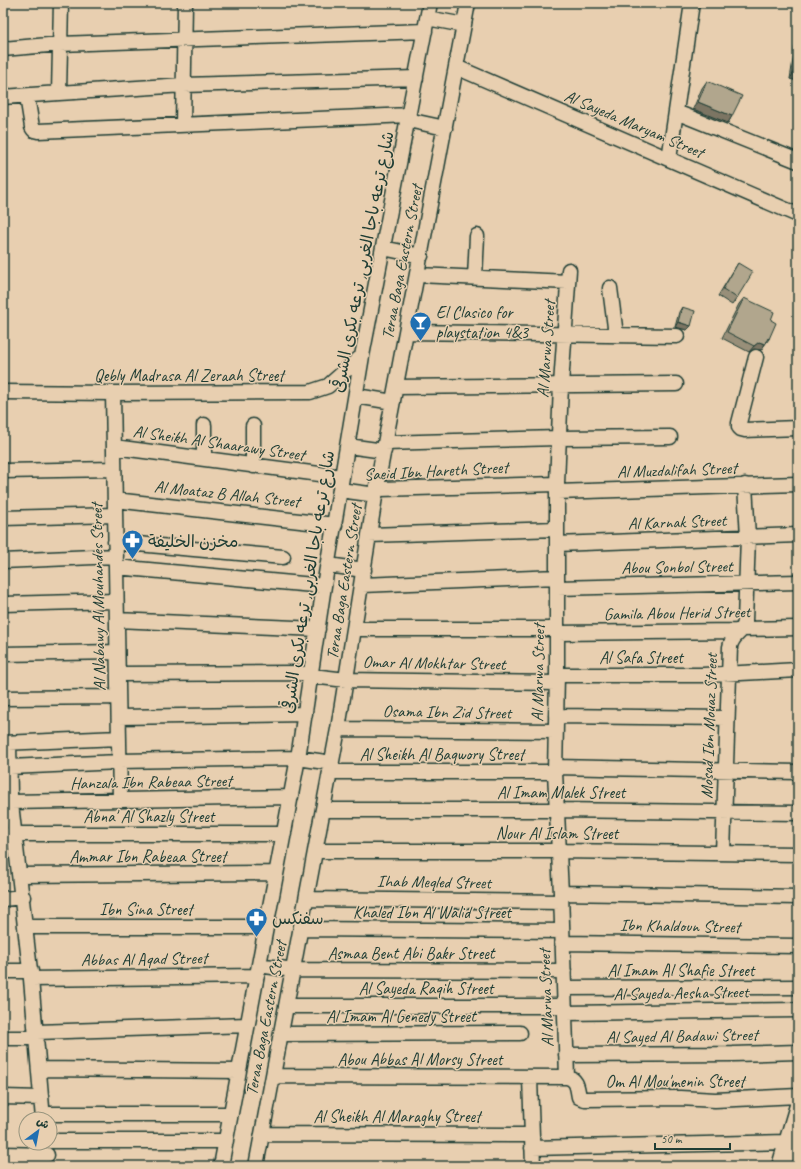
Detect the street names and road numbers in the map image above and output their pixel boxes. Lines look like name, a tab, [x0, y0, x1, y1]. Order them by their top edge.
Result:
street label: Al Sayeda Maryam Street	[561, 85, 709, 164]
street label: شارع ترعه باجا الغربى, ترعه بكرى الشرقى	[326, 129, 400, 395]
street label: Teraa Baga Eastern Street	[377, 181, 428, 341]
street label: Al Marwa Street	[532, 297, 560, 398]
street label: Qebly Madrasa Al Zeraah Street	[94, 365, 286, 386]
street label: Al Sheikh Al Shaarawy Street	[132, 421, 308, 466]
street label: شارع ترعه باجا الغربى, ترعه بكرى الشرقى	[276, 449, 340, 715]
street label: Saeid Ibn Hareth Street	[363, 457, 511, 485]
street label: Al Muzdalifah Street	[617, 457, 740, 483]
street label: Al Moataz B Allah Street	[153, 476, 303, 512]
street label: Al Nabawy Al Mouhandes Street	[86, 501, 110, 691]
street label: Teraa Baga Eastern Street	[321, 501, 367, 661]
street label: Al Karnak Street	[627, 510, 729, 534]
street label: Abou Sonbol Street	[621, 555, 735, 578]
street label: Gamila Abou Herid Street	[603, 601, 753, 625]
street label: Al Marwa Street	[527, 622, 549, 722]
street label: Al Safa Street	[599, 647, 685, 668]
street label: Omar Al Mokhtar Street	[362, 651, 508, 675]
street label: Mosad Ibn Mouaz Street	[696, 651, 722, 799]
street label: Osama Ibn Zid Street	[382, 700, 514, 724]
street label: Al Sheikh Al Baqwory Street	[360, 744, 527, 765]
street label: Hanzala Ibn Rabeaa Street	[70, 770, 234, 794]
street label: Al Imam Malek Street	[497, 782, 627, 803]
street label: Abna' Al Shazly Street	[84, 806, 217, 827]
street label: Nour Al Islam Street	[496, 823, 621, 844]
street label: Ammar Ibn Rabeaa Street	[70, 846, 229, 867]
street label: Ihab Meqled Street	[377, 871, 494, 894]
street label: Ibn Sina Street	[99, 899, 195, 920]
street label: Khaled Ibn Al Walid Street	[353, 902, 513, 923]
street label: Ibn Khaldoun Street	[620, 914, 743, 938]
street label: Teraa Baga Eastern Street	[241, 937, 292, 1097]
street label: Asmaa Bent Abi Bakr Street	[328, 943, 497, 964]
street label: Al Marwa Street	[534, 946, 558, 1047]
street label: Abbas Al Aqad Street	[81, 947, 210, 971]
street label: Al Imam Al Shafie Street	[608, 960, 757, 981]
street label: Al Sayeda Raqih Street	[359, 978, 496, 999]
street label: Al Sayeda Aesha Street	[613, 981, 751, 1005]
street label: Al Imam Al Genedy Street	[326, 1006, 478, 1027]
street label: Al Sayed Al Badawi Street	[606, 1024, 760, 1048]
street label: Abou Abbas Al Morsy Street	[338, 1049, 505, 1070]
street label: Om Al Mou'menin Street	[605, 1071, 747, 1092]
street label: Al Sheikh Al Maraghy Street	[313, 1106, 483, 1127]

